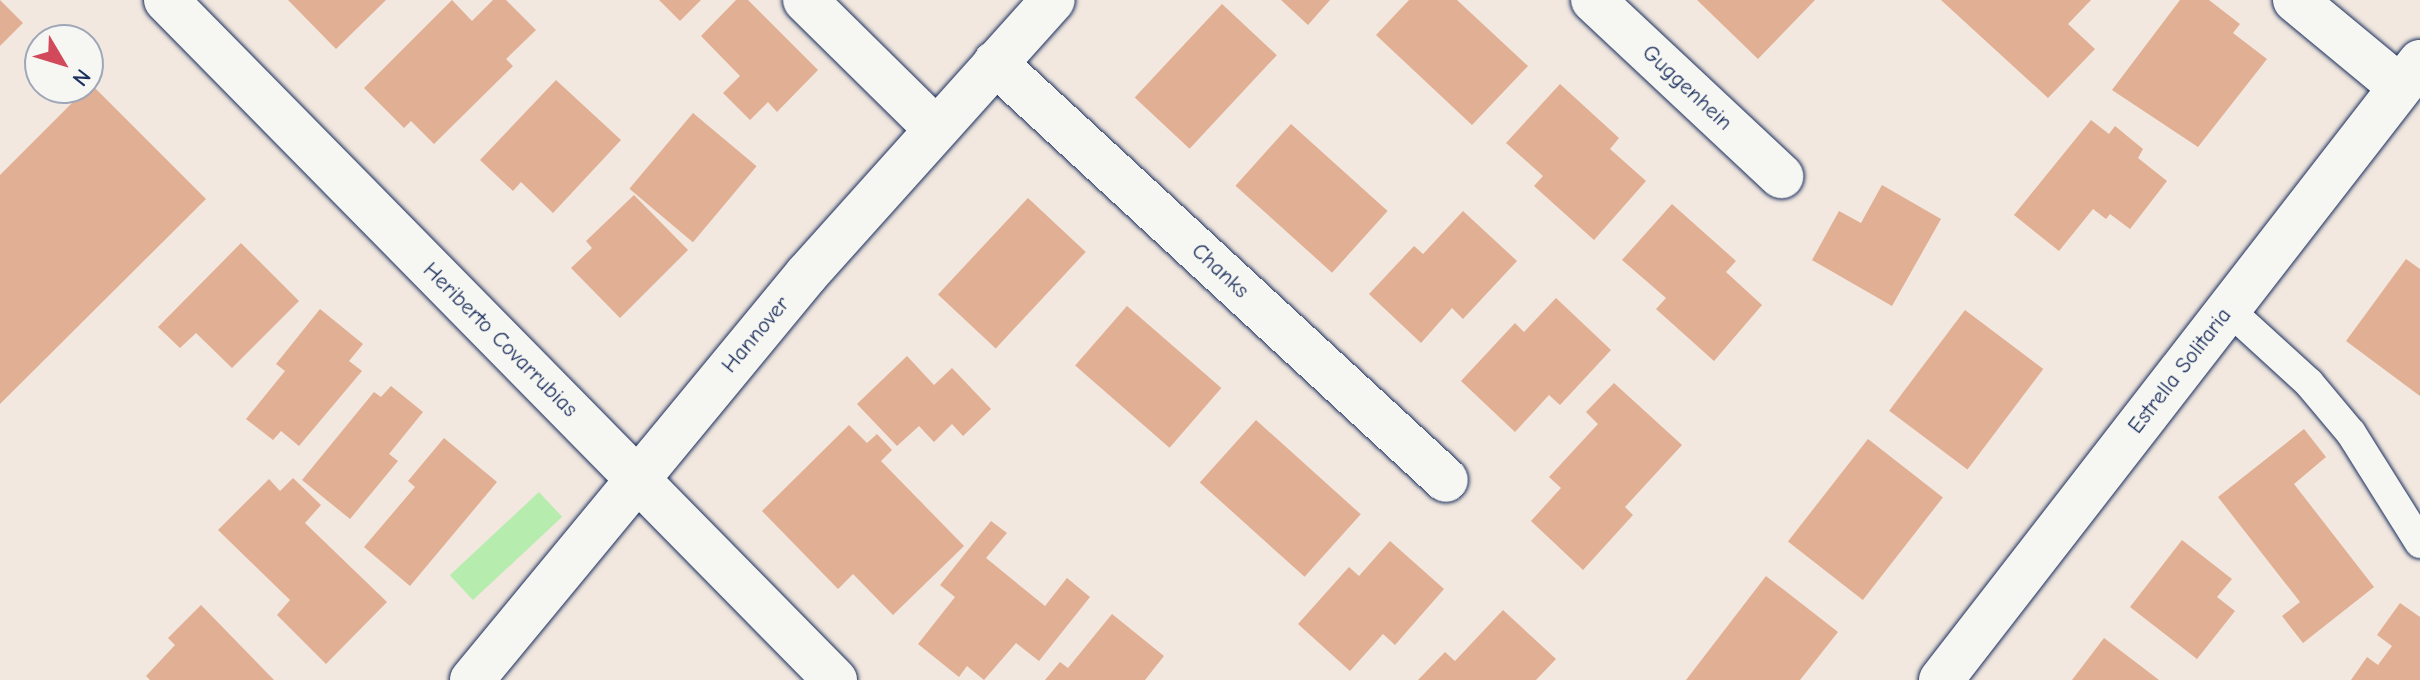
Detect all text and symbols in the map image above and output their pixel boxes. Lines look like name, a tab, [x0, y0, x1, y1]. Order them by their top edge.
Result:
north arrow	[24, 24, 104, 104]
street label: Guggenhein	[1637, 40, 1737, 136]
text: N	[67, 64, 96, 91]
street label: Chanks	[1186, 238, 1254, 304]
street label: Heriberto Covarrubias	[417, 257, 583, 423]
street label: Hannover	[716, 291, 796, 379]
street label: Estrella Solitaria	[2123, 303, 2237, 439]

